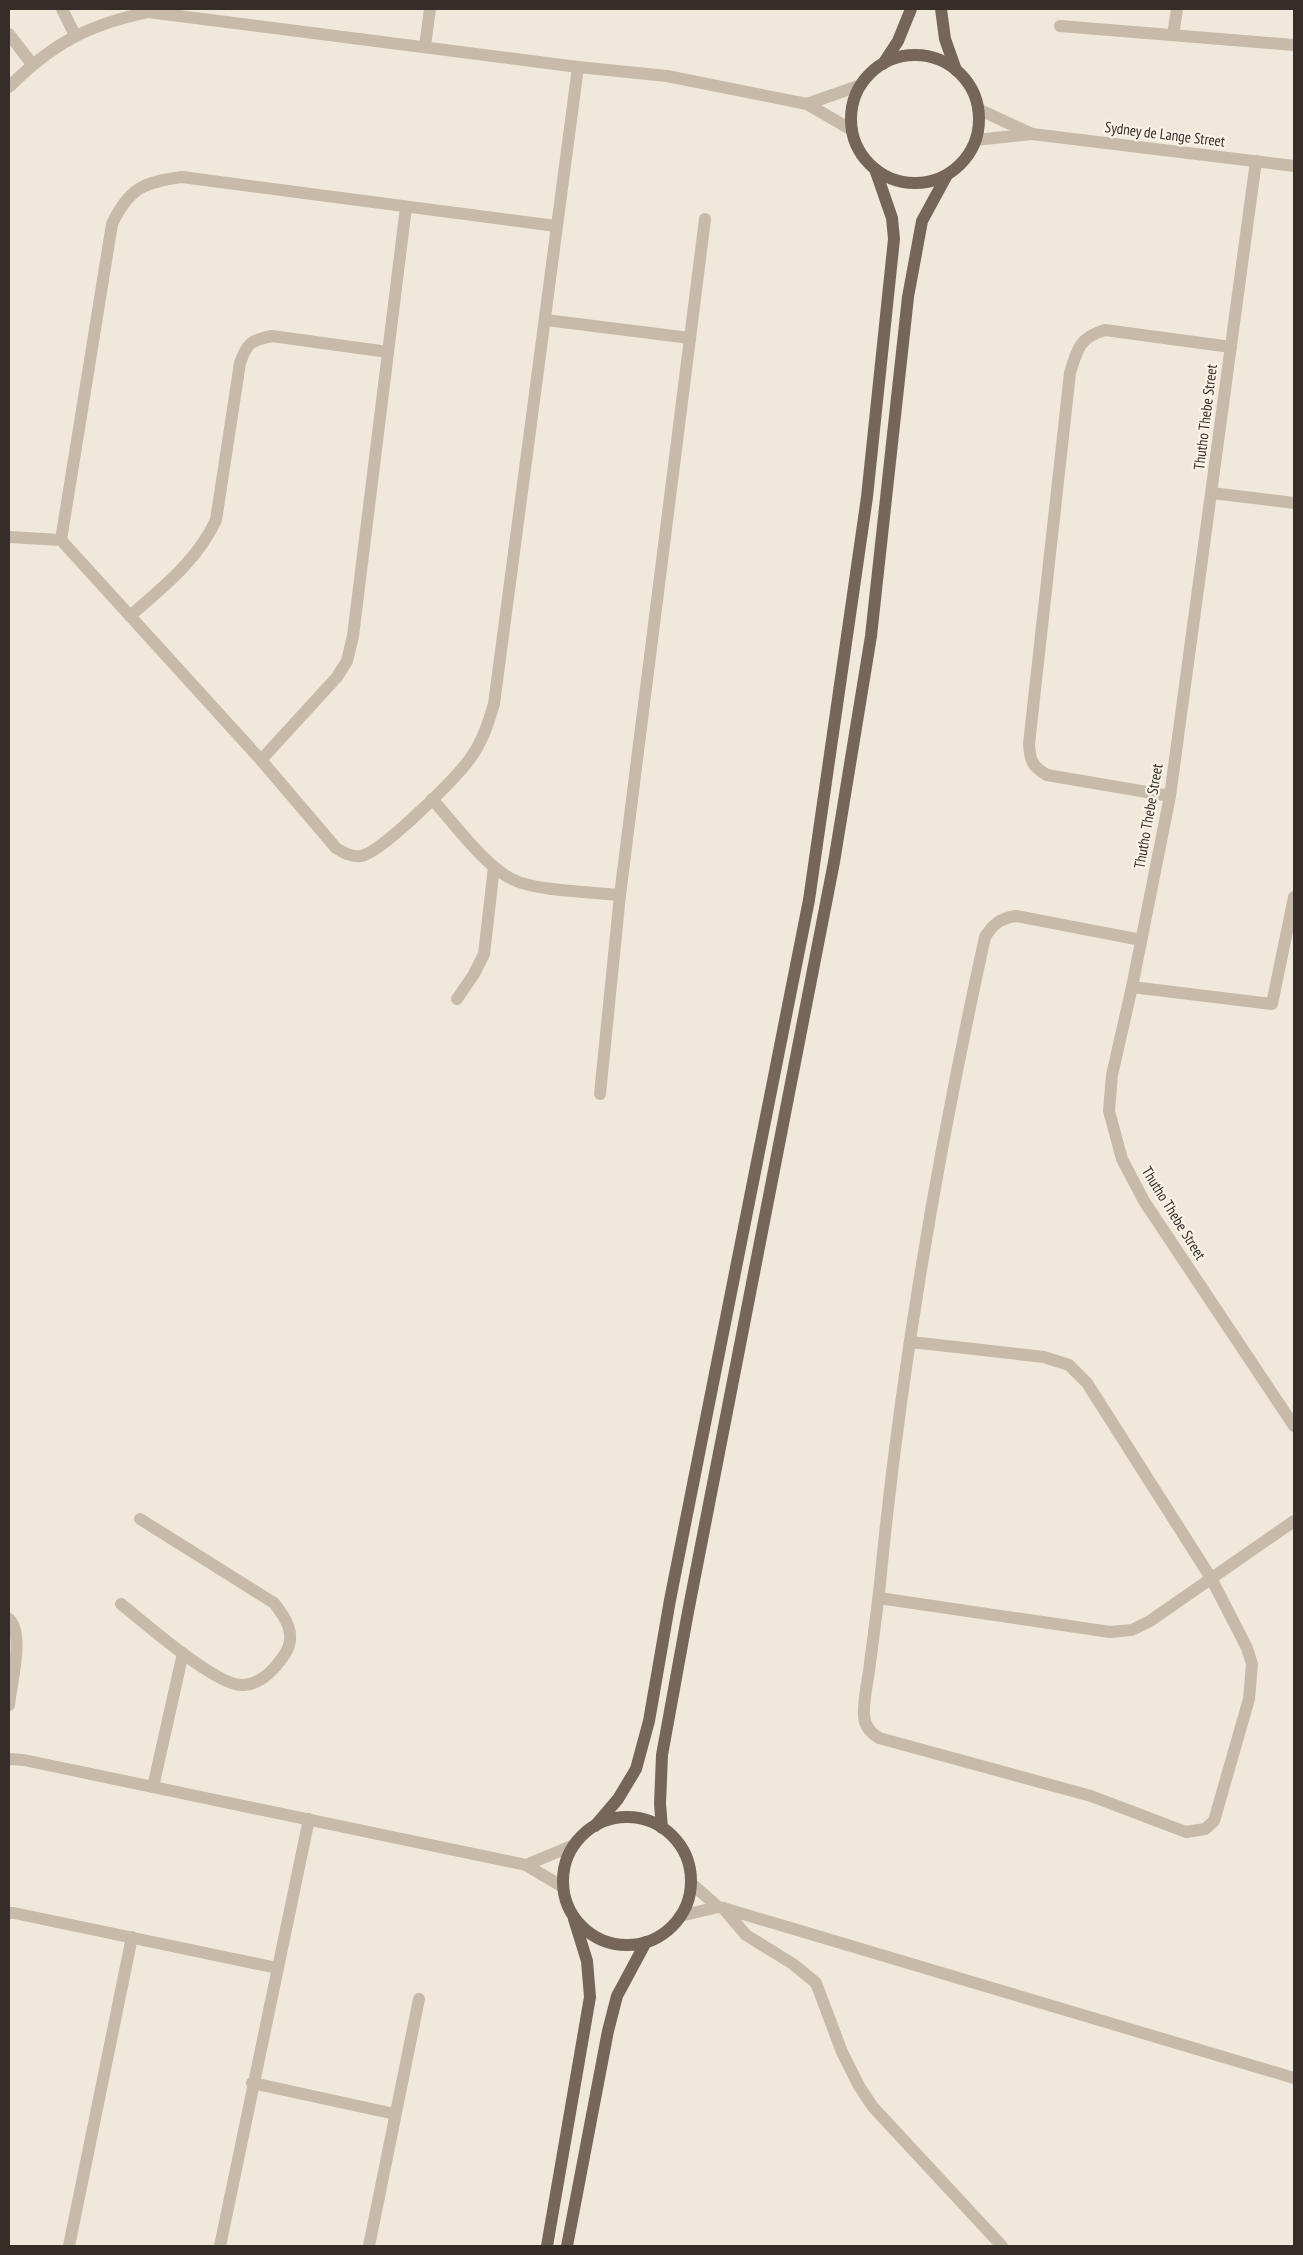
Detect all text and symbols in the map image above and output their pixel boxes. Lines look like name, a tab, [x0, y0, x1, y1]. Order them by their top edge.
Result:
street label: Sydney de Lange Street	[1104, 117, 1226, 151]
street label: Thutho Thebe Street	[1189, 363, 1221, 471]
street label: Thutho Thebe Street	[1129, 762, 1167, 870]
street label: Thutho Thebe Street	[1138, 1163, 1210, 1263]

